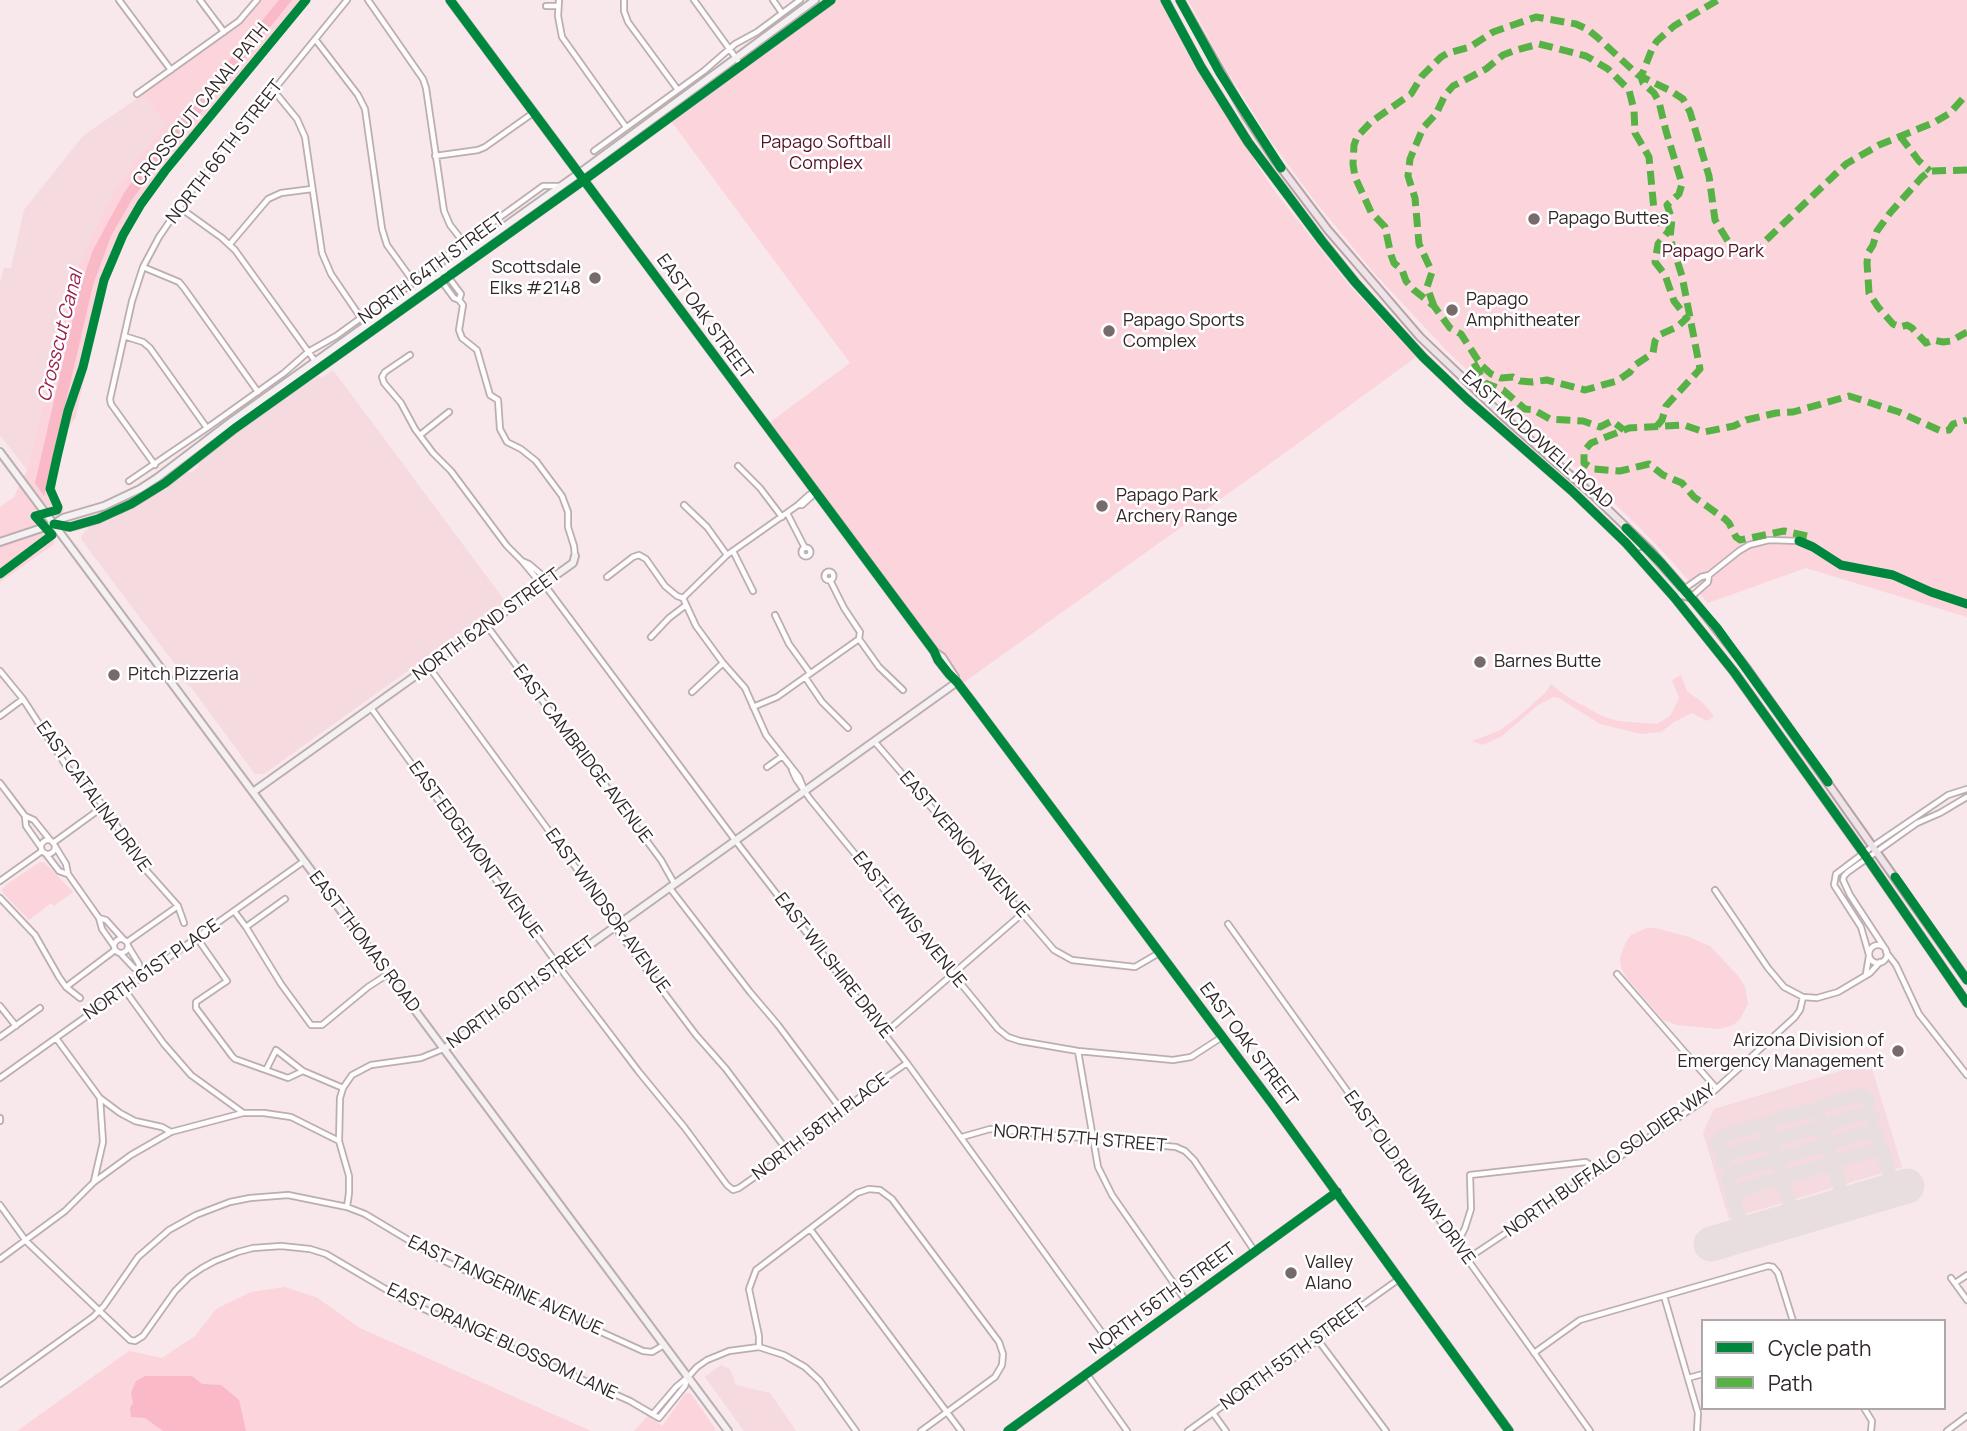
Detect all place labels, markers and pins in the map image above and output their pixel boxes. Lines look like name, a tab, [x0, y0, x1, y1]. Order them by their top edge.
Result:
place label: Papago Buttes	[1548, 208, 1669, 230]
marker: Papago Buttes	[1526, 211, 1542, 227]
place label: Scottsdale Elks #2148	[490, 257, 581, 300]
marker: Scottsdale Elks #2148	[587, 270, 603, 286]
place label: Papago Amphitheater	[1466, 289, 1580, 332]
marker: Papago Amphitheater	[1444, 302, 1460, 318]
place label: Papago Sports Complex	[1123, 310, 1245, 352]
marker: Papago Sports Complex	[1101, 323, 1117, 339]
place label: Papago Park Archery Range	[1116, 485, 1238, 528]
marker: Papago Park Archery Range	[1094, 498, 1110, 514]
place label: Barnes Butte	[1494, 651, 1601, 673]
marker: Barnes Butte	[1472, 654, 1488, 670]
place label: Pitch Pizzeria	[128, 664, 239, 686]
marker: Pitch Pizzeria	[106, 667, 122, 683]
place label: Arizona Division of Emergency Management	[1678, 1030, 1884, 1072]
marker: Arizona Division of Emergency Management	[1890, 1043, 1906, 1059]
place label: Valley Alano	[1305, 1252, 1353, 1294]
marker: Valley Alano	[1283, 1265, 1299, 1281]

